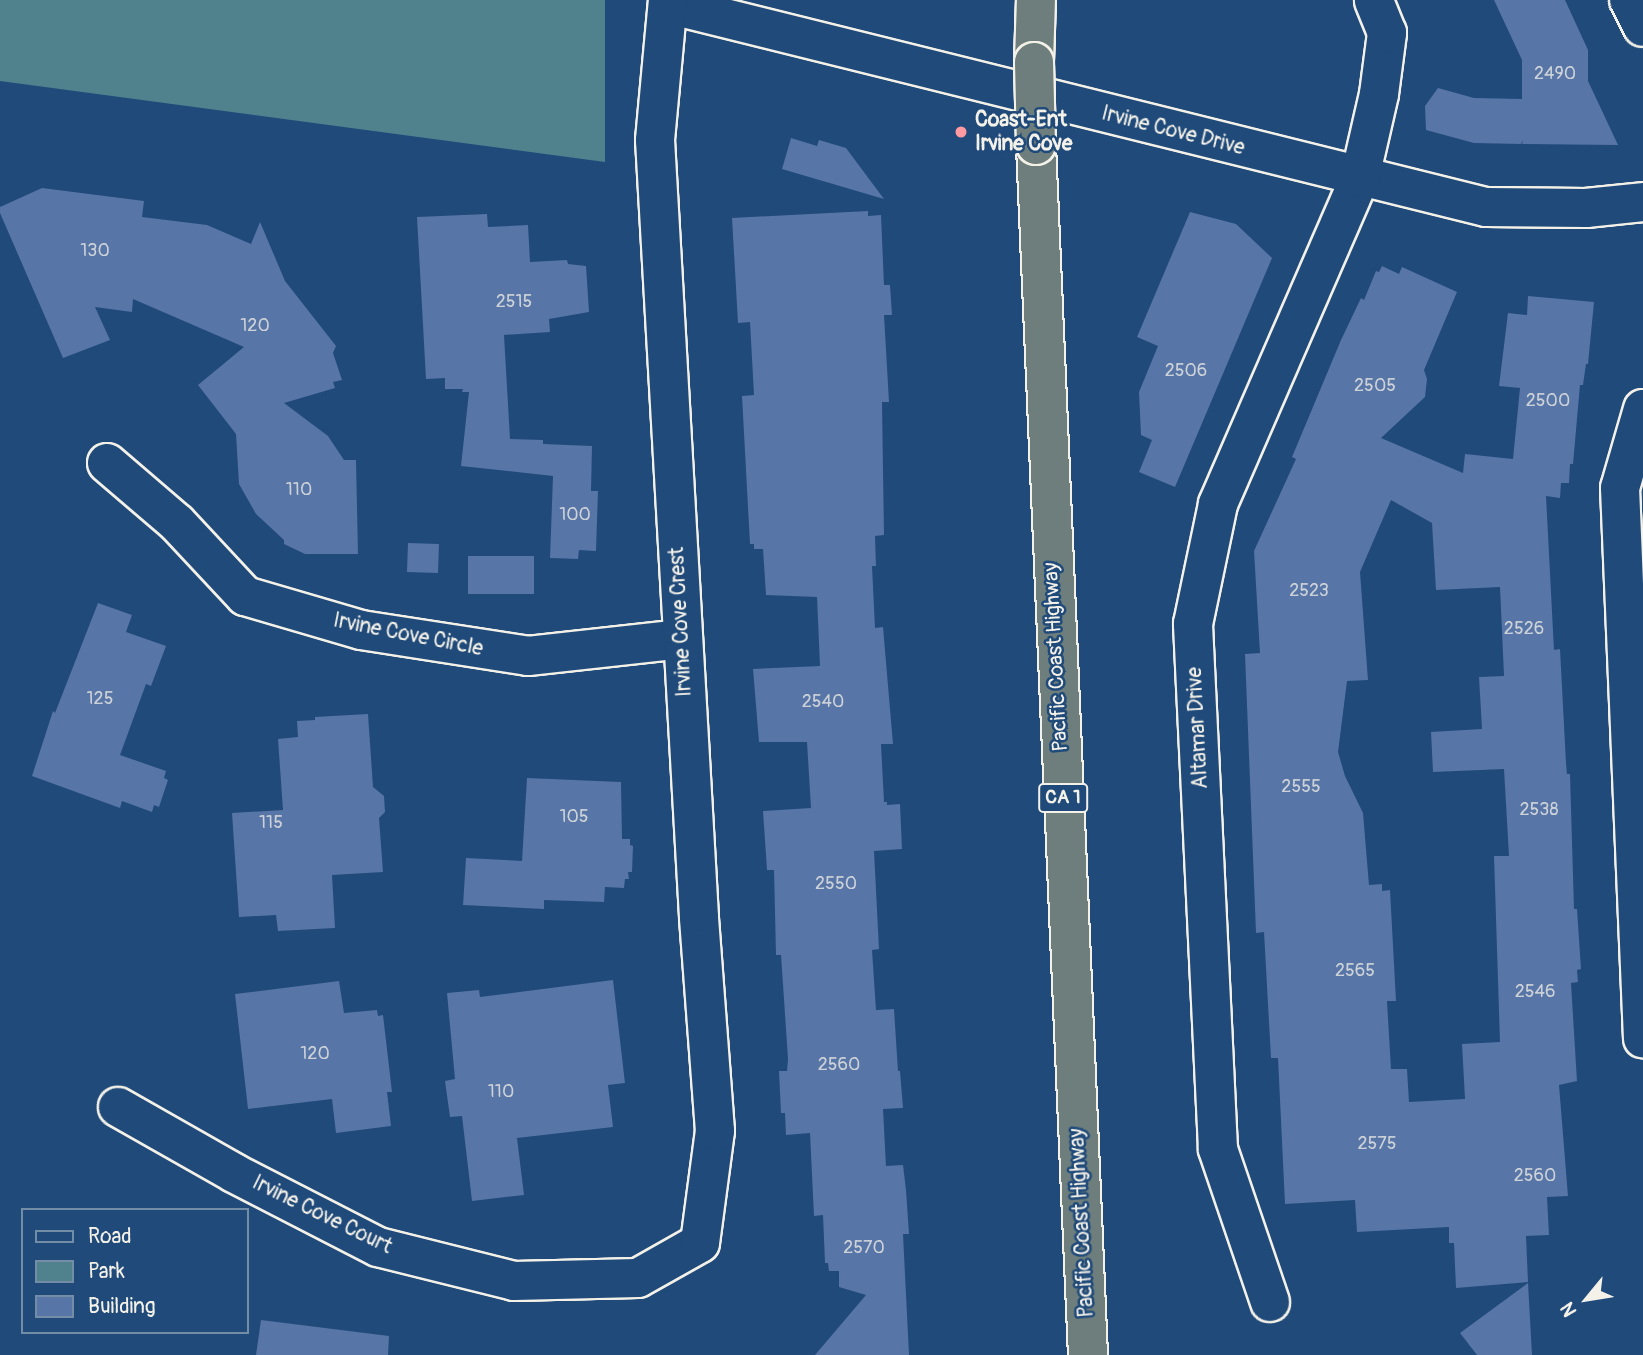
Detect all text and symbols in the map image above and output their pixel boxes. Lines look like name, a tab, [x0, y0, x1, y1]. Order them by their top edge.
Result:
house number: 2490	[1534, 63, 1576, 85]
street label: Irvine Cove Drive	[1099, 101, 1247, 161]
place label: Coast-Ent Irvine Cove	[975, 107, 1072, 157]
marker: Coast-Ent Irvine Cove	[953, 124, 969, 140]
house number: 130	[80, 240, 110, 262]
house number: 2515	[496, 291, 532, 313]
house number: 120	[240, 315, 270, 337]
house number: 2506	[1165, 360, 1207, 382]
house number: 2505	[1354, 375, 1396, 397]
house number: 2500	[1526, 390, 1570, 412]
house number: 110	[286, 479, 312, 501]
house number: 100	[559, 504, 591, 526]
street label: Irvine Cove Crest	[664, 546, 698, 698]
street label: Pacific Coast Highway	[1038, 562, 1074, 752]
house number: 2523	[1289, 580, 1329, 602]
street label: Irvine Cove Circle	[331, 608, 485, 662]
house number: 2526	[1504, 618, 1544, 640]
street label: Altamar Drive	[1182, 666, 1214, 790]
house number: 125	[87, 688, 113, 710]
house number: 2540	[802, 691, 844, 713]
house number: 2555	[1281, 776, 1321, 798]
road number: CA 1	[1037, 782, 1089, 814]
house number: 2538	[1520, 799, 1558, 821]
house number: 105	[559, 806, 589, 828]
house number: 115	[259, 812, 283, 834]
house number: 2550	[815, 873, 857, 895]
house number: 2565	[1335, 960, 1375, 982]
house number: 2546	[1515, 981, 1555, 1003]
house number: 120	[300, 1043, 330, 1065]
house number: 2560	[818, 1054, 860, 1076]
house number: 110	[488, 1081, 514, 1103]
street label: Pacific Coast Highway	[1064, 1128, 1100, 1318]
house number: 2575	[1357, 1133, 1397, 1155]
house number: 2560	[1514, 1165, 1556, 1187]
street label: Irvine Cove Court	[248, 1170, 396, 1260]
legend	[21, 1208, 248, 1334]
text: Road	[88, 1223, 132, 1250]
house number: 2570	[843, 1237, 885, 1259]
text: Park	[88, 1258, 125, 1285]
north arrow	[1552, 1264, 1622, 1334]
text: Building	[88, 1293, 155, 1320]
text: N	[1555, 1298, 1582, 1321]

